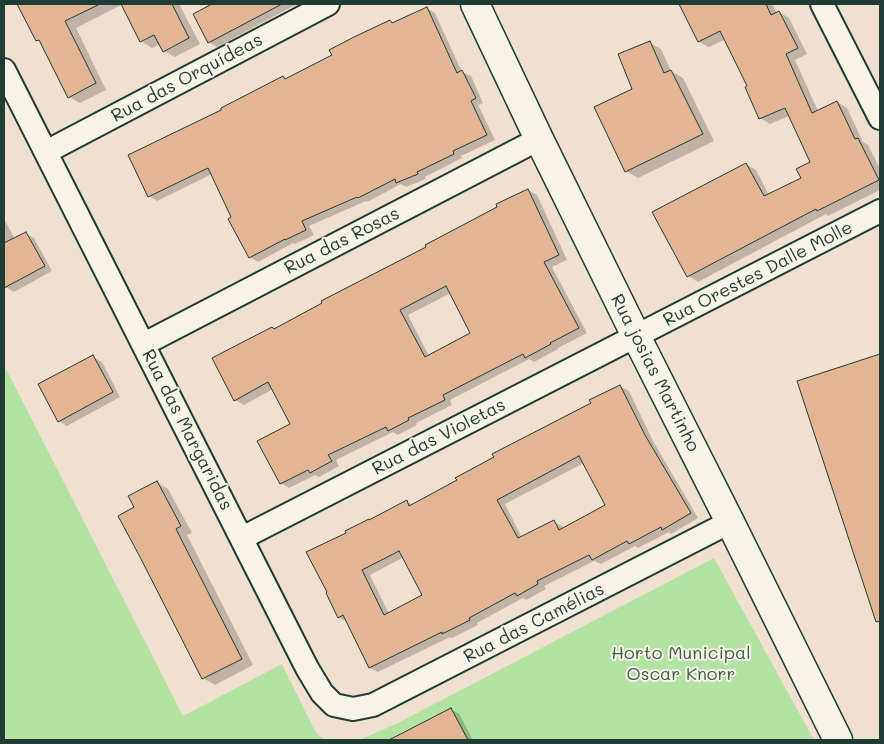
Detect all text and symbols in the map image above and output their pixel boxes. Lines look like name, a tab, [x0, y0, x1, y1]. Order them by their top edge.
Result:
street label: Rua das Orquídeas	[108, 29, 266, 127]
street label: Rua das Rosas	[281, 203, 403, 279]
street label: Rua Orestes Dalle Molle	[660, 217, 856, 331]
street label: Rua josias Martinho	[606, 291, 704, 455]
street label: Rua das Margaridas	[137, 346, 237, 514]
street label: Rua das Violetas	[369, 394, 509, 480]
street label: Rua das Camélias	[460, 578, 608, 668]
park label: Horto Municipal Oscar Knorr	[611, 642, 751, 684]

